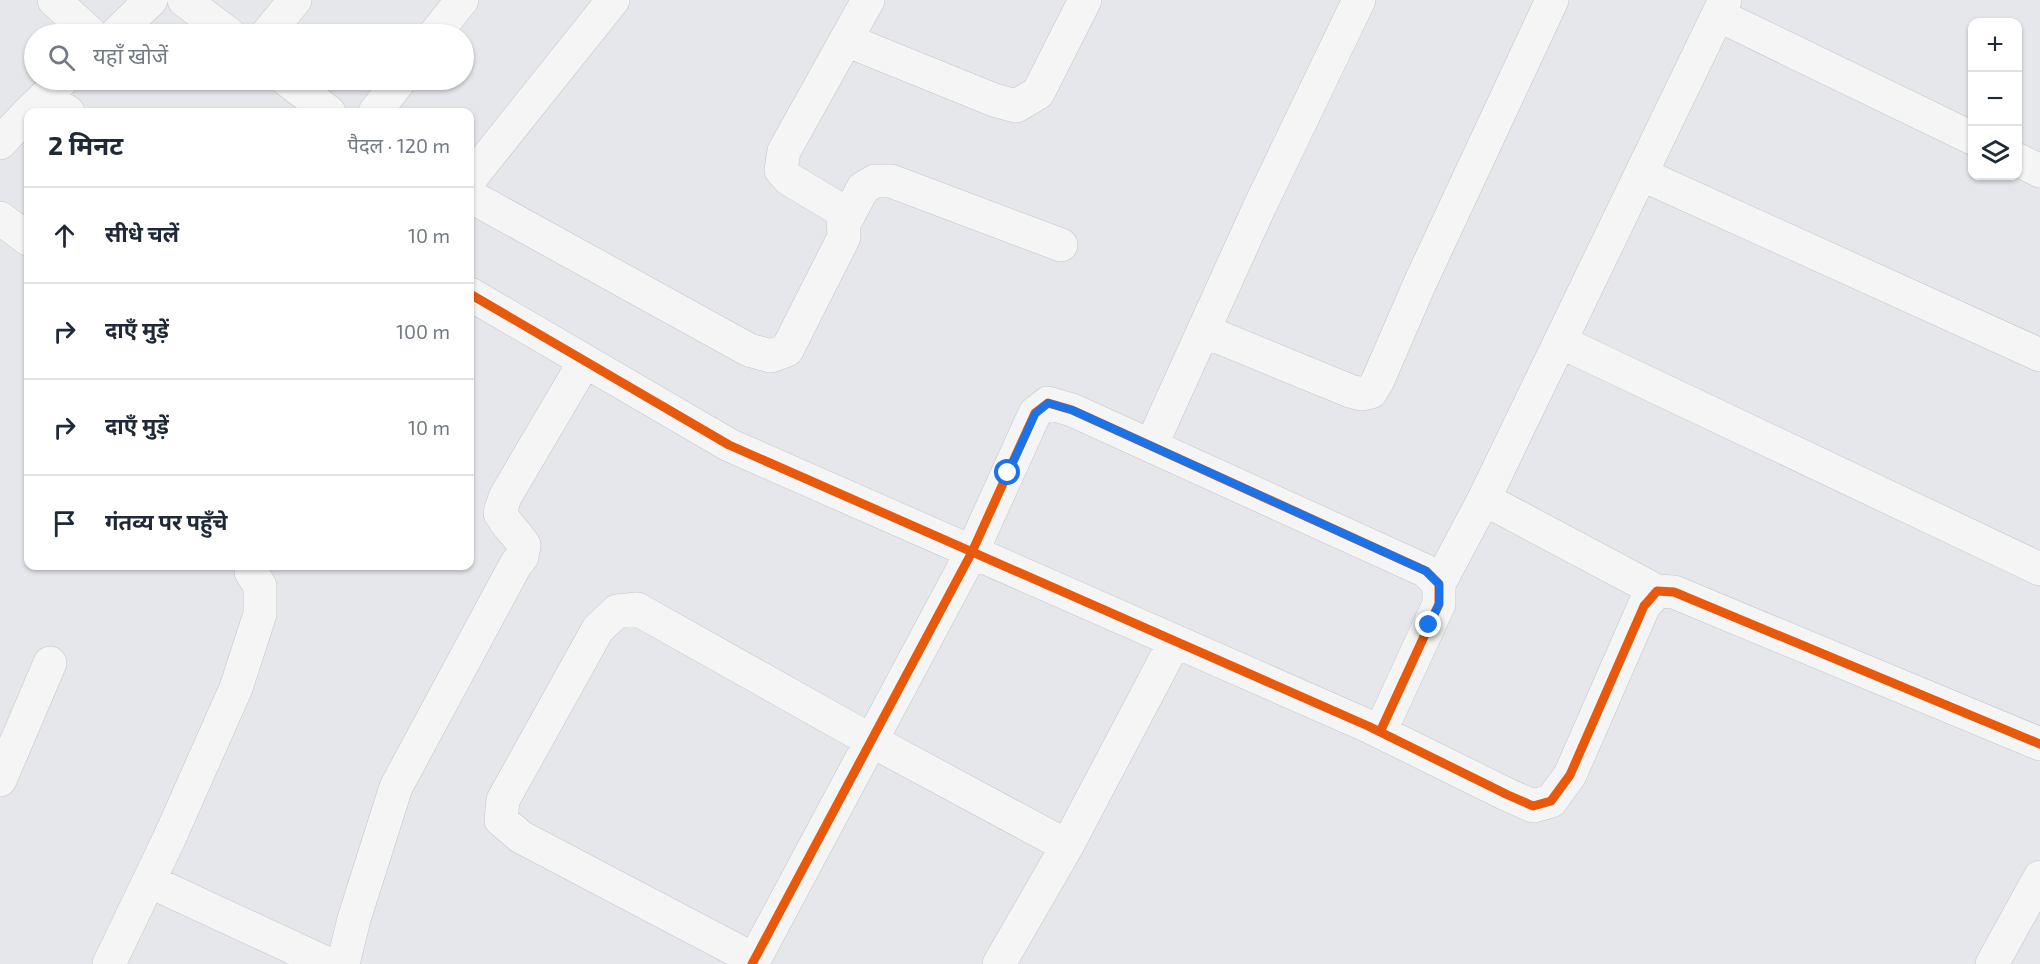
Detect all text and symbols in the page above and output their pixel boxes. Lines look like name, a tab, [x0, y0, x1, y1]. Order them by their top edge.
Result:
map controls	[1968, 18, 2022, 180]
button: +	[1968, 18, 2022, 72]
search box	[24, 24, 474, 90]
icon: search	[45, 41, 78, 74]
text: यहाँ खोजें	[93, 42, 168, 68]
button: −	[1968, 72, 2022, 126]
button: layers	[1968, 126, 2022, 180]
text: 2 मिनट	[48, 129, 123, 160]
text: पैदल · 120 m	[348, 133, 450, 157]
icon: ahead	[48, 219, 81, 252]
text: सीधे चलें	[105, 220, 179, 246]
text: 10 m	[408, 223, 450, 247]
icon: right	[48, 315, 81, 348]
text: दाएँ मुड़ें	[105, 316, 169, 342]
text: 100 m	[396, 319, 450, 343]
icon: right	[48, 411, 81, 444]
text: दाएँ मुड़ें	[105, 412, 169, 438]
text: 10 m	[408, 415, 450, 439]
route start	[994, 459, 1020, 485]
icon: arrive	[48, 507, 81, 540]
text: गंतव्य पर पहुँचे	[105, 508, 228, 534]
route end	[1415, 611, 1441, 637]

